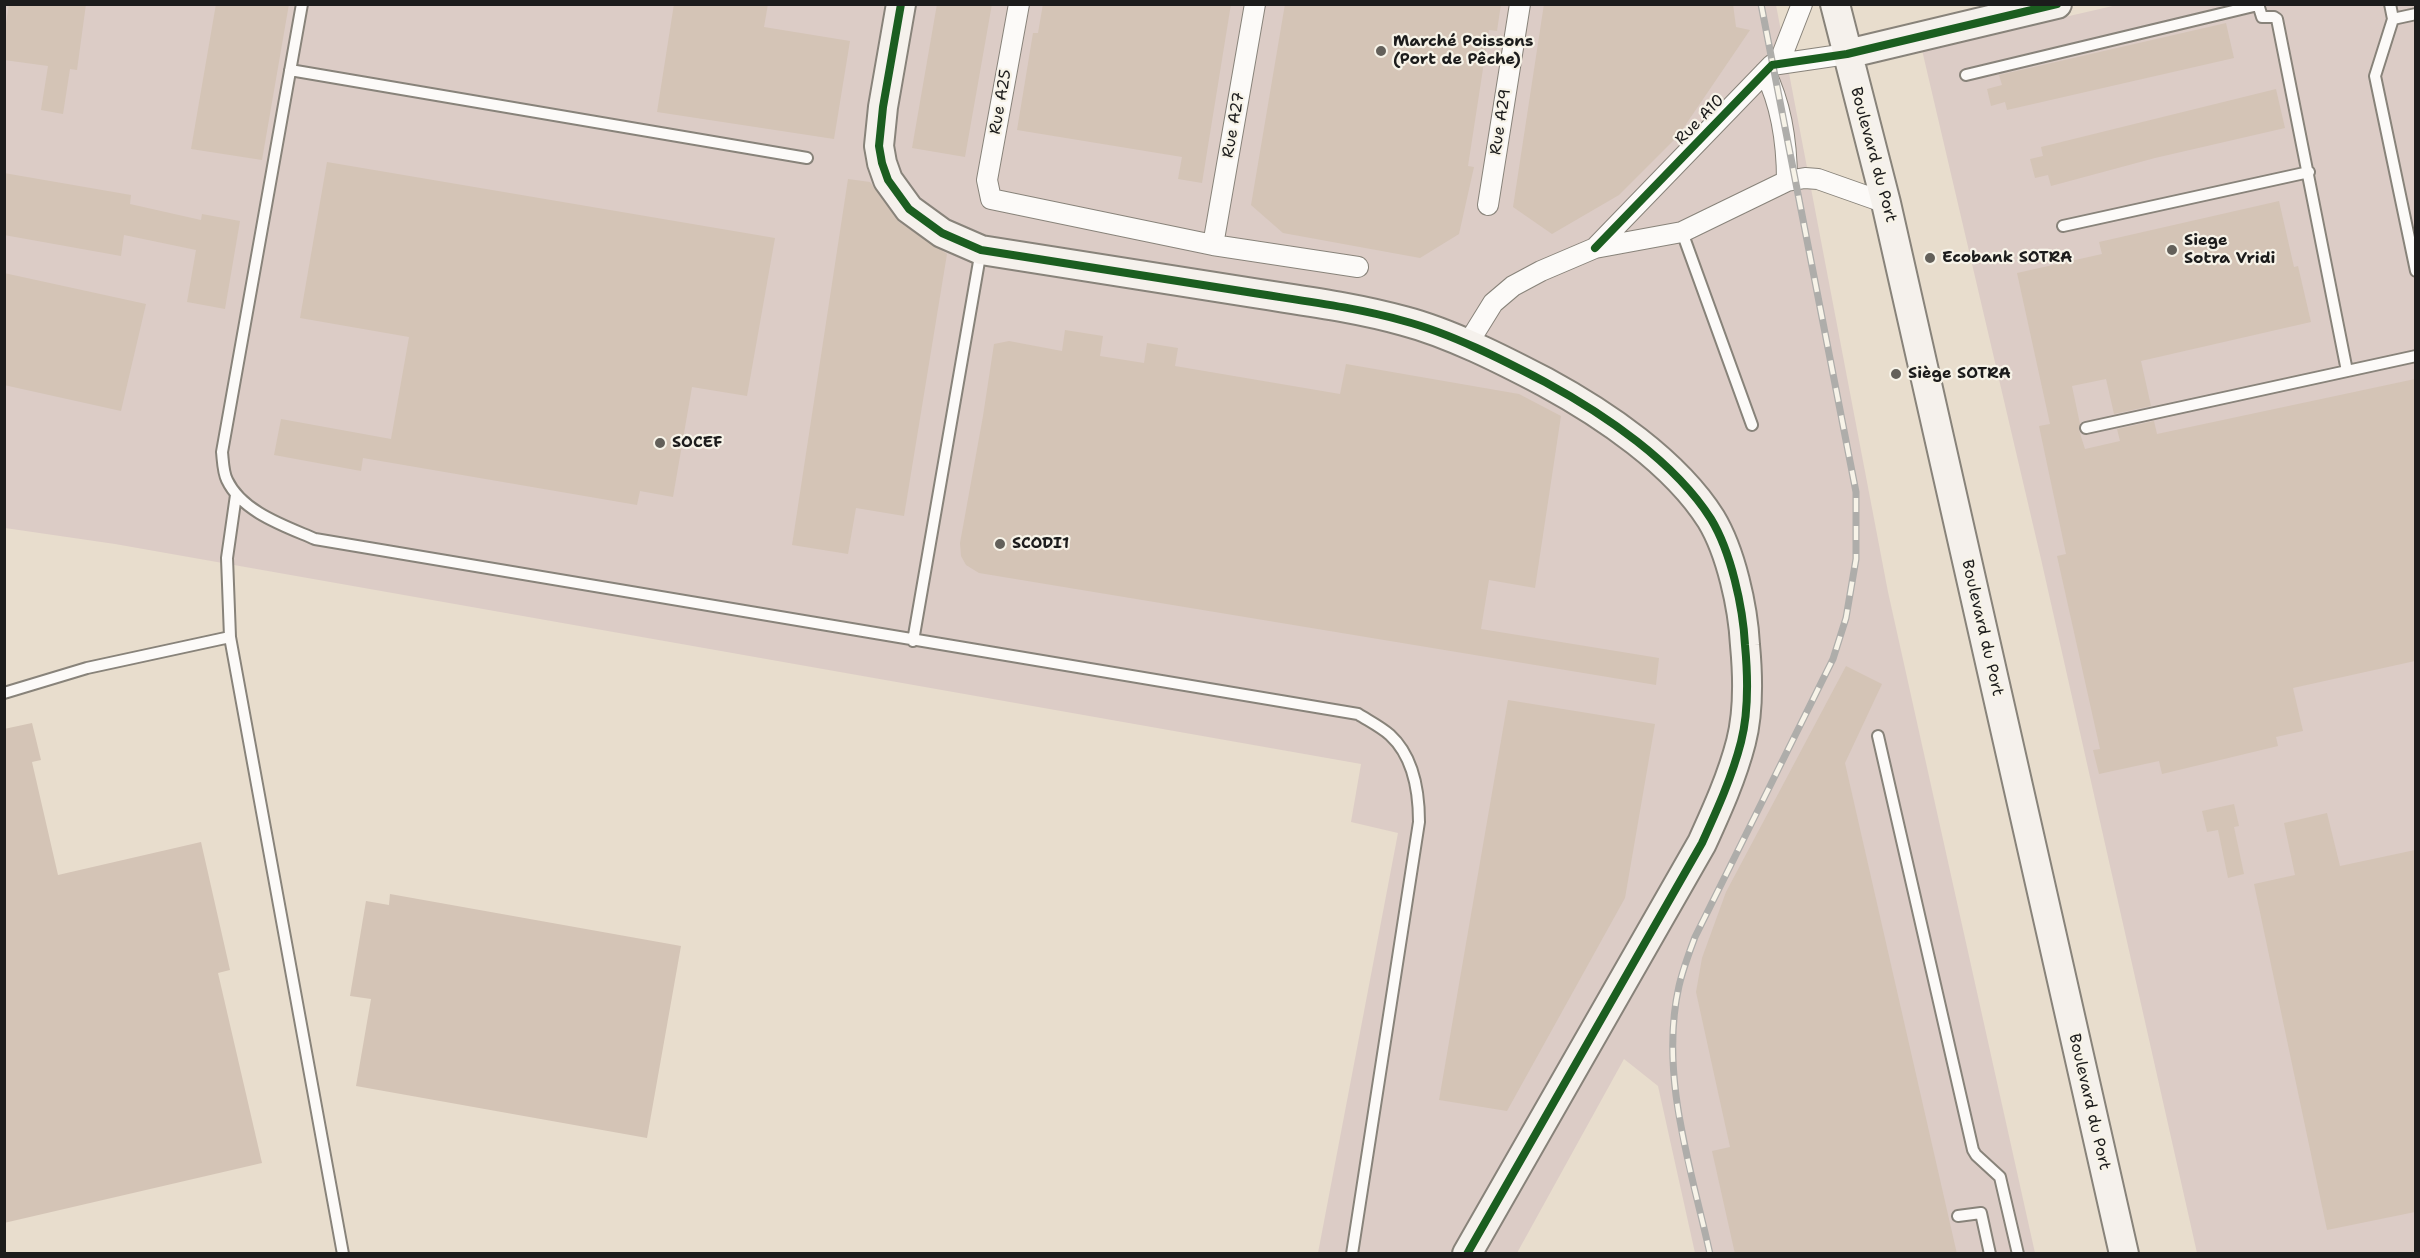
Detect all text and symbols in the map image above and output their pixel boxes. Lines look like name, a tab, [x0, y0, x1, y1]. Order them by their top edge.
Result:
place label: Marché Poissons (Port de Pêche)	[1393, 32, 1533, 70]
marker: Marché Poissons (Port de Pêche)	[1374, 44, 1388, 58]
street label: Rue A25	[986, 68, 1016, 136]
street label: Boulevard du Port	[1846, 85, 1900, 225]
street label: Rue A29	[1486, 88, 1516, 156]
street label: Rue A27	[1219, 91, 1249, 159]
street label: Rue A10	[1671, 91, 1729, 149]
place label: Siege Sotra Vridi	[2184, 231, 2275, 269]
marker: Siege Sotra Vridi	[2165, 243, 2179, 257]
place label: Ecobank SOTRA	[1942, 248, 2072, 268]
marker: Ecobank SOTRA	[1923, 251, 1937, 265]
place label: Siège SOTRA	[1908, 364, 2011, 384]
marker: Siège SOTRA	[1889, 367, 1903, 381]
place label: SOCEF	[672, 433, 722, 453]
marker: SOCEF	[653, 436, 667, 450]
place label: SCODI1	[1012, 534, 1069, 554]
marker: SCODI1	[993, 537, 1007, 551]
street label: Boulevard du Port	[1957, 558, 2007, 698]
street label: Boulevard du Port	[2064, 1032, 2114, 1172]

